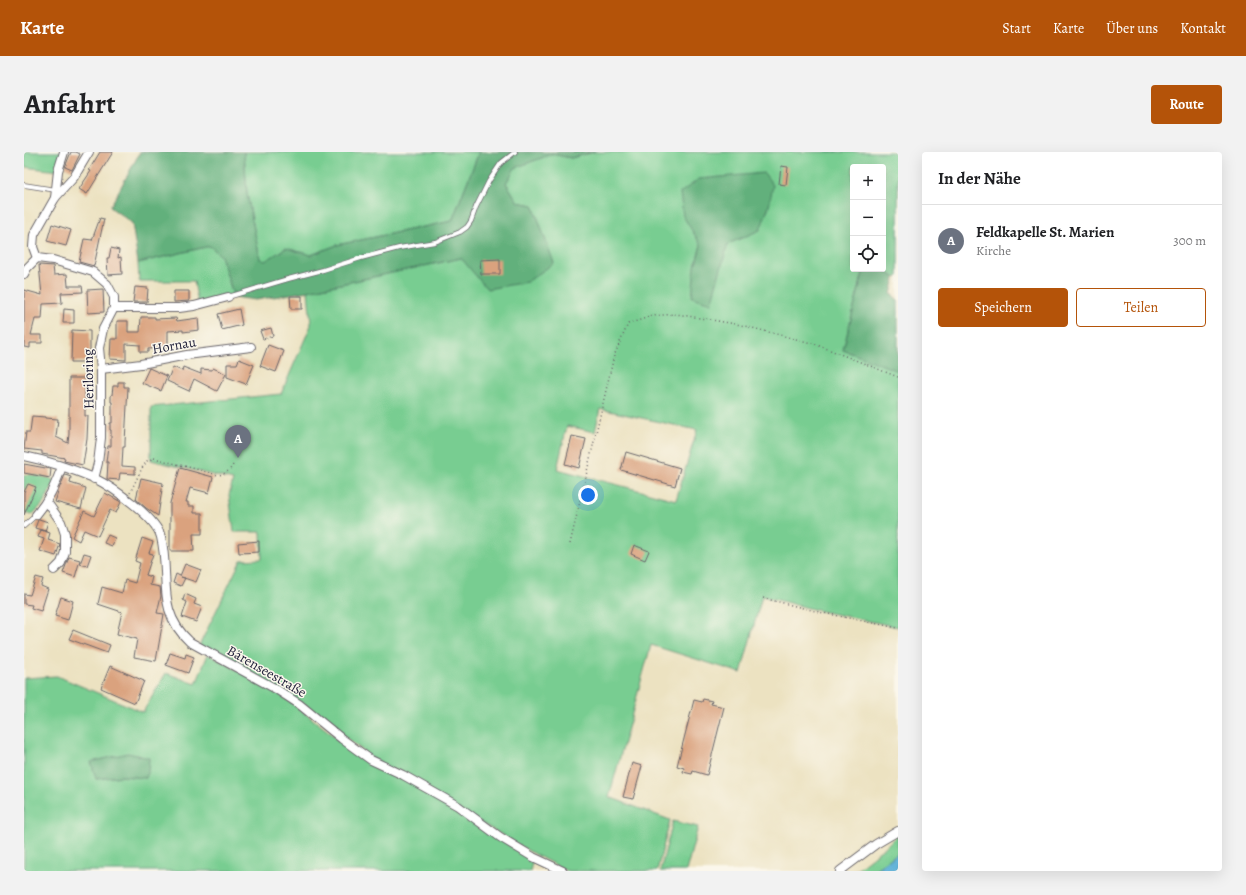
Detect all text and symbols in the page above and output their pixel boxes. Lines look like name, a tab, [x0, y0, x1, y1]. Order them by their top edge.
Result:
text: Karte	[20, 15, 64, 41]
text: Start	[1002, 19, 1031, 38]
text: Karte	[1053, 19, 1084, 38]
text: Über uns	[1106, 19, 1158, 38]
text: Kontakt	[1180, 19, 1226, 38]
text: Anfahrt	[24, 85, 116, 123]
button: Route	[1151, 85, 1222, 124]
map controls	[850, 164, 886, 272]
button: +	[850, 164, 886, 200]
text: In der Nähe	[938, 167, 1021, 190]
button: −	[850, 200, 886, 236]
text: Feldkapelle St. Marien	[976, 222, 1114, 242]
text: A	[947, 232, 955, 249]
text: 300 m	[1173, 232, 1206, 249]
button: locate	[850, 236, 886, 272]
text: Kirche	[976, 242, 1011, 259]
button: Speichern	[938, 288, 1068, 327]
button: Teilen	[1076, 288, 1206, 327]
street label: Hornau	[151, 332, 198, 359]
street label: Heriloring	[78, 349, 99, 409]
pin: A	[225, 425, 251, 458]
your location	[578, 485, 598, 505]
street label: Bärenseestraße	[224, 641, 310, 702]

